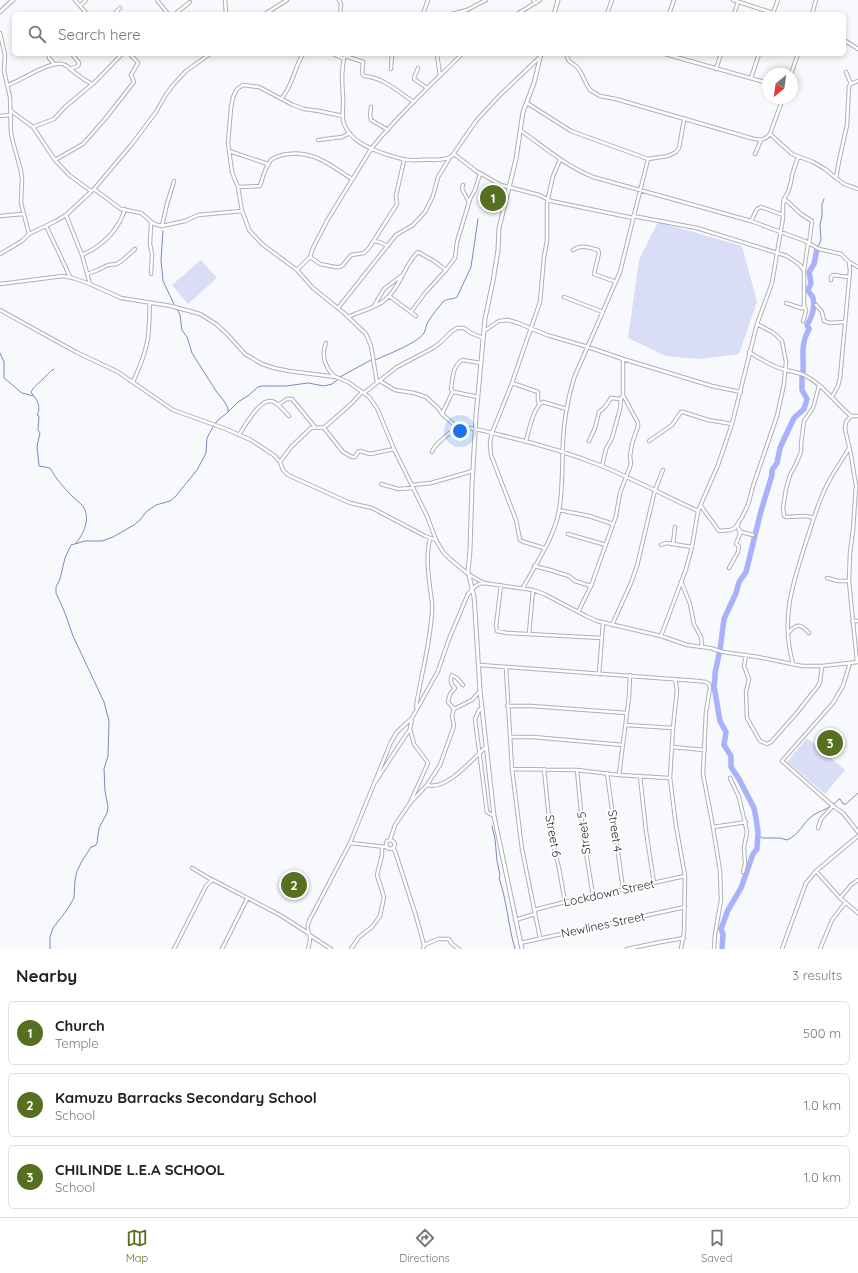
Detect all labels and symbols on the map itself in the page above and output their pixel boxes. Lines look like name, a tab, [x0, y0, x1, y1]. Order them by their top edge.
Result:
north arrow	[762, 68, 798, 104]
pin: 1	[480, 183, 506, 213]
your location	[450, 421, 470, 441]
pin: 3	[817, 728, 843, 758]
street label: Street 4	[605, 809, 626, 853]
street label: Street 5	[573, 811, 594, 855]
street label: Street 6	[542, 814, 565, 859]
pin: 2	[281, 870, 307, 900]
street label: Lockdown Street	[562, 876, 656, 909]
street label: Newlines Street	[560, 908, 646, 941]

